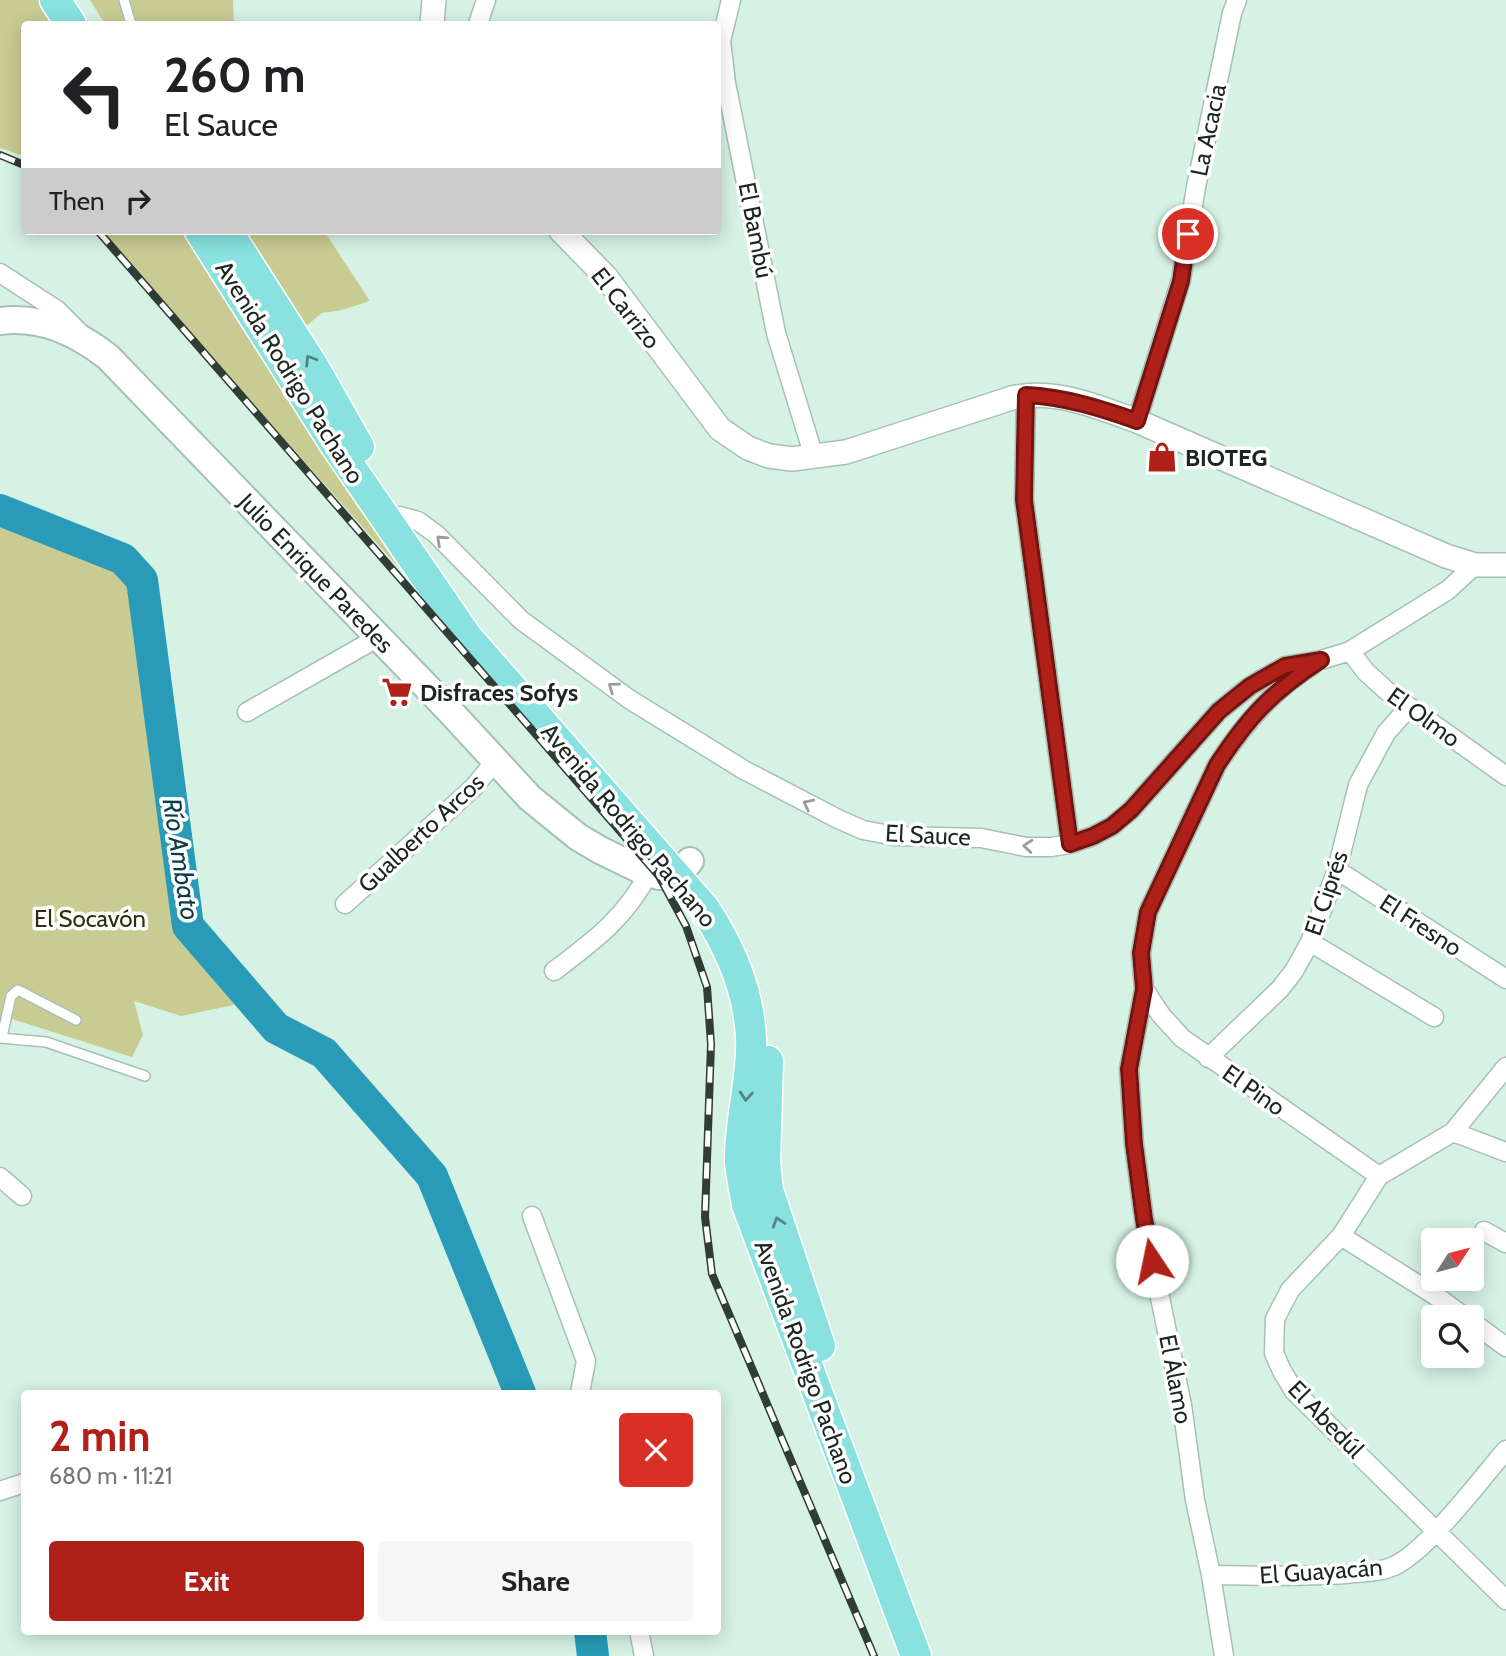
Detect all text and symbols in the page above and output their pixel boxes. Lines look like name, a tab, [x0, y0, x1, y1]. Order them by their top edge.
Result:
text: 260 m	[164, 45, 306, 104]
icon: left	[49, 49, 140, 140]
street label: La Acacia	[1184, 81, 1232, 179]
text: El Sauce	[164, 105, 278, 144]
street label: El Bambú	[732, 180, 780, 280]
icon: right	[119, 182, 157, 220]
text: Then	[49, 185, 105, 217]
pin	[1158, 204, 1218, 264]
icon: arrive	[1169, 215, 1207, 253]
street label: Avenida Rodrigo Pachano	[210, 255, 370, 489]
street label: El Carrizo	[585, 262, 667, 354]
one-way arrow	[305, 355, 318, 368]
shop icon: BIOTEG	[1145, 440, 1179, 474]
place label: BIOTEG	[1185, 443, 1267, 472]
street label: Julio Enrique Paredes	[232, 486, 400, 659]
one-way arrow	[436, 535, 449, 548]
supermarket icon: Disfraces Sofys	[380, 675, 414, 709]
place label: Disfraces Sofys	[420, 678, 578, 707]
street label: El Olmo	[1382, 681, 1466, 753]
one-way arrow	[608, 683, 621, 696]
street label: Avenida Rodrigo Pachano	[535, 717, 723, 933]
street label: Gualberto Arcos	[352, 767, 490, 899]
water label: Río Ambato	[156, 796, 206, 922]
one-way arrow	[803, 798, 815, 812]
street label: El Sauce	[885, 818, 971, 852]
one-way arrow	[1022, 839, 1033, 854]
street label: El Ciprés	[1298, 847, 1354, 939]
street label: El Fresno	[1375, 888, 1467, 962]
park label: El Socavón	[34, 904, 146, 933]
street label: El Pino	[1217, 1058, 1291, 1122]
one-way arrow	[739, 1091, 754, 1102]
one-way arrow	[772, 1216, 786, 1228]
position arrow	[1115, 1224, 1189, 1298]
north arrow	[1421, 1228, 1484, 1292]
map controls	[1421, 1228, 1484, 1368]
street label: Avenida Rodrigo Pachano	[748, 1236, 864, 1488]
button: search	[1421, 1305, 1484, 1368]
street label: El Álamo	[1153, 1332, 1199, 1426]
street label: El Abedúl	[1282, 1374, 1370, 1464]
text: 2 min	[49, 1410, 150, 1462]
button: close	[619, 1413, 693, 1487]
text: 680 m · 11:21	[49, 1462, 173, 1490]
button: Exit	[49, 1541, 364, 1621]
button: Share	[378, 1541, 693, 1621]
street label: El Guayacán	[1259, 1552, 1383, 1590]

